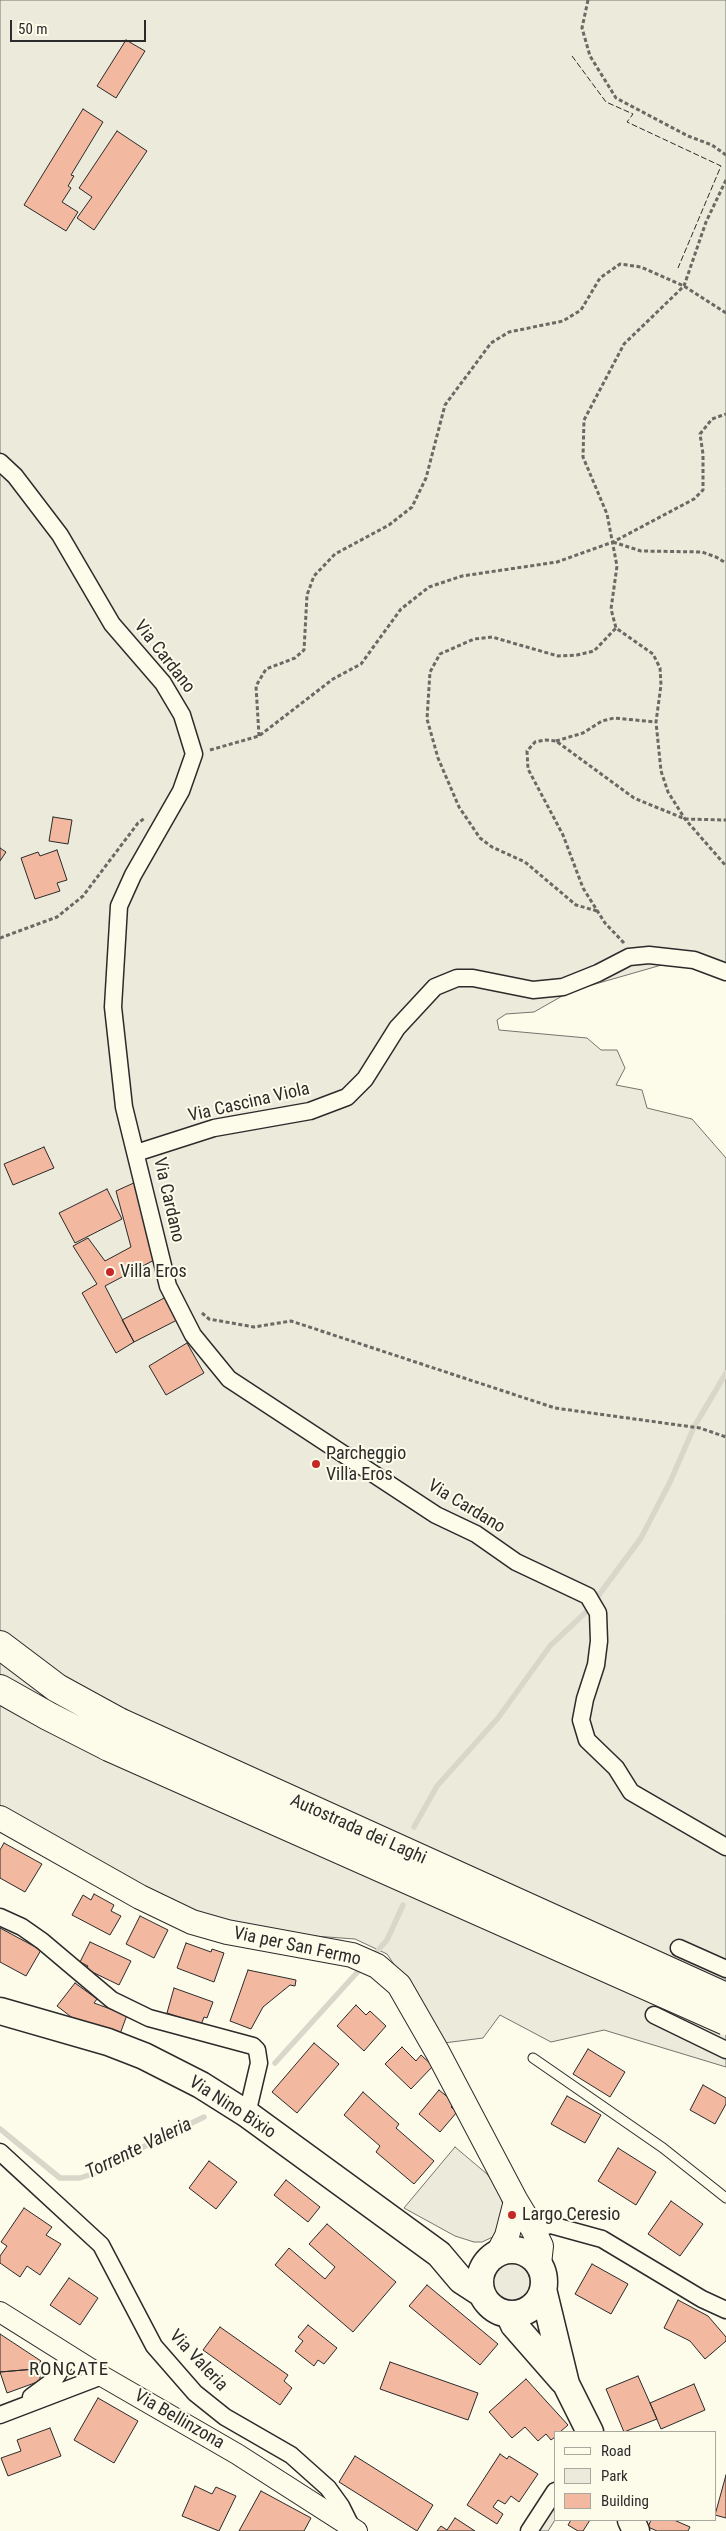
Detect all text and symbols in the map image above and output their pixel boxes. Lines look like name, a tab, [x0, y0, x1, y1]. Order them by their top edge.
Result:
scale bar	[12, 10, 149, 42]
text: 50 m	[18, 20, 48, 38]
street label: Via Cardano	[129, 616, 199, 698]
street label: Via Cascina Viola	[186, 1079, 312, 1127]
street label: Via Cardano	[148, 1155, 188, 1245]
place label: Villa Eros	[120, 1261, 187, 1283]
marker: Villa Eros	[104, 1266, 116, 1278]
place label: Parcheggio Villa Eros	[326, 1443, 406, 1486]
marker: Parcheggio Villa Eros	[310, 1458, 322, 1470]
street label: Via Cardano	[423, 1475, 509, 1539]
street label: Autostrada dei Laghi	[287, 1790, 429, 1870]
street label: Via per San Fermo	[231, 1923, 363, 1971]
street label: Via Nino Bixio	[185, 2072, 279, 2144]
water label: Torrente Valeria	[82, 2113, 196, 2185]
place label: Largo Ceresio	[522, 2204, 620, 2226]
marker: Largo Ceresio	[506, 2209, 518, 2221]
street label: Via Valeria	[164, 2326, 232, 2396]
district label: RONCATE	[28, 2359, 110, 2381]
street label: Via Bellinzona	[130, 2386, 228, 2454]
legend	[554, 2431, 716, 2521]
text: Road	[601, 2442, 631, 2460]
text: Park	[601, 2467, 628, 2485]
text: Building	[601, 2492, 649, 2510]

